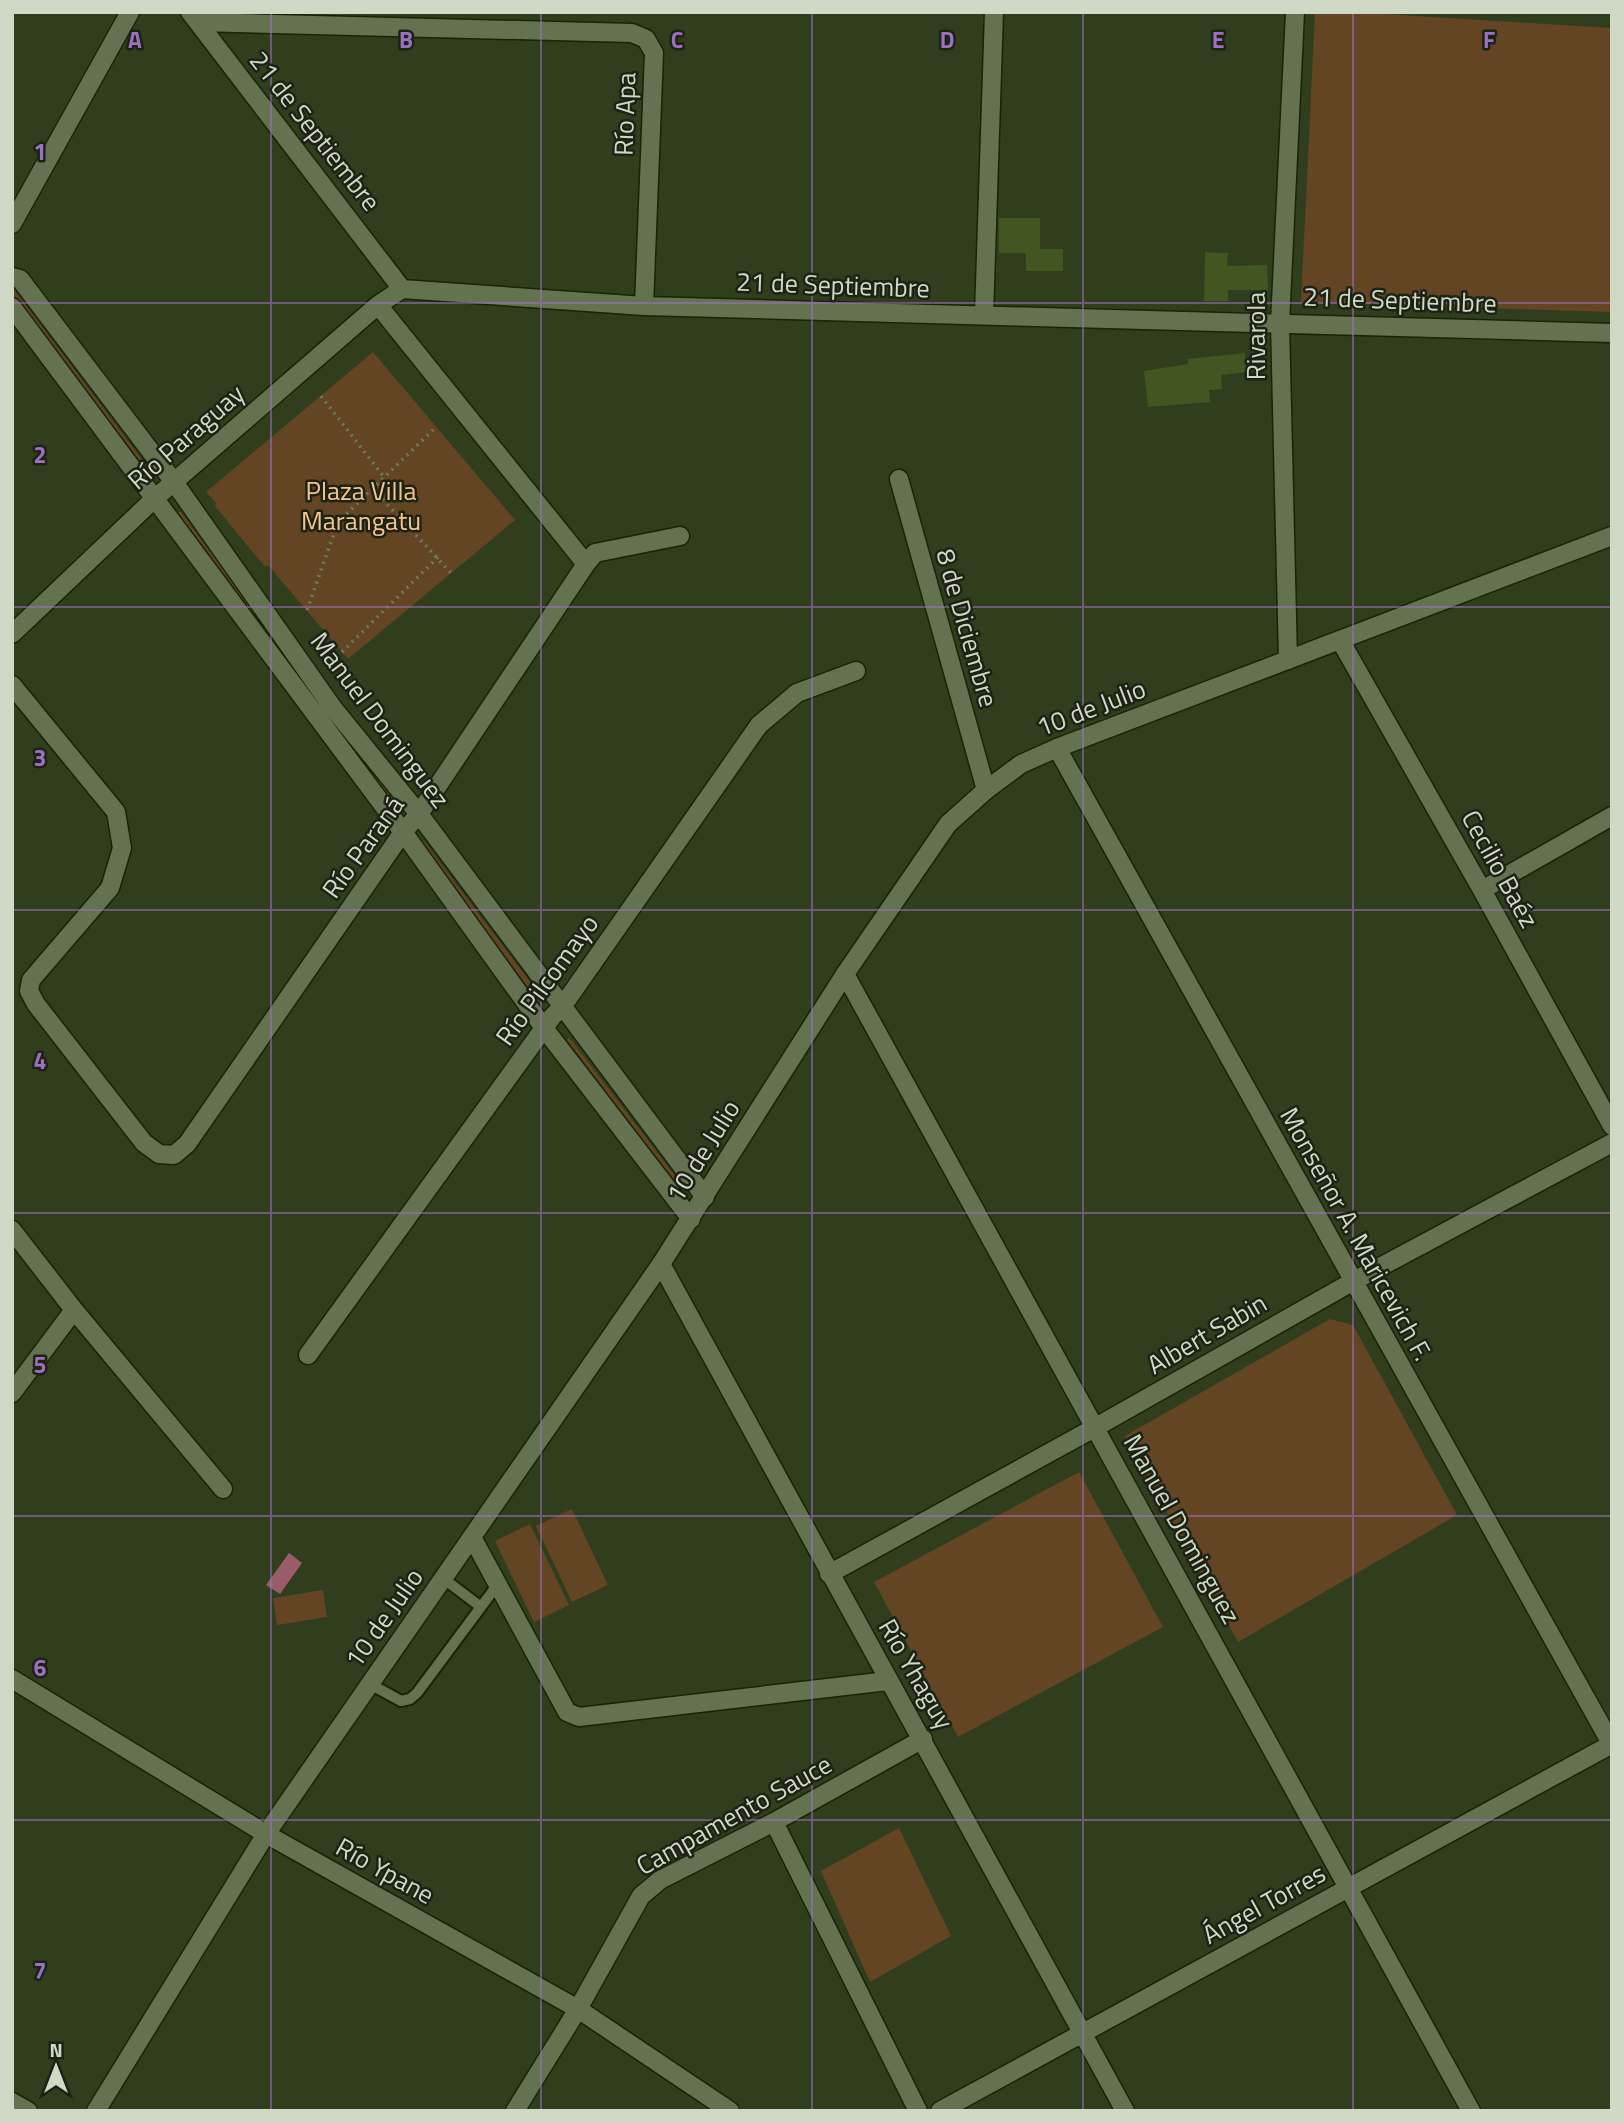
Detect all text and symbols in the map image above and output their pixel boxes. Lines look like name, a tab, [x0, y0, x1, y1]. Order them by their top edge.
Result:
text: A	[128, 22, 142, 57]
text: B	[399, 22, 413, 57]
text: C	[671, 22, 683, 57]
text: D	[940, 22, 954, 57]
text: E	[1212, 22, 1224, 57]
text: F	[1483, 22, 1495, 57]
street label: 21 de Septiembre	[240, 42, 390, 219]
street label: Río Apa	[604, 72, 645, 156]
text: 1	[34, 134, 46, 169]
street label: 21 de Septiembre	[736, 262, 930, 307]
street label: 21 de Septiembre	[1303, 277, 1497, 322]
street label: Rivarola	[1236, 292, 1275, 380]
street label: Río Paraguay	[118, 375, 253, 499]
text: 2	[34, 437, 46, 472]
park label: Plaza Villa Marangatu	[301, 471, 421, 540]
street label: 8 de Diciembre	[926, 544, 1009, 711]
street label: Manuel Dominguez	[301, 624, 460, 816]
street label: 10 de Julio	[1031, 669, 1151, 746]
text: 3	[34, 740, 46, 775]
street label: Río Paraná	[312, 787, 413, 906]
street label: Cecilio Baéz	[1452, 803, 1549, 935]
street label: Río Pilcomayo	[486, 906, 608, 1053]
text: 4	[34, 1043, 46, 1078]
street label: 10 de Julio	[656, 1092, 749, 1209]
street label: Monseñor A. Maricevich F.	[1271, 1100, 1442, 1367]
street label: Albert Sabin	[1140, 1284, 1274, 1384]
text: 5	[34, 1347, 46, 1382]
street label: Manuel Dominguez	[1114, 1427, 1251, 1631]
street label: 10 de Julio	[335, 1560, 432, 1676]
street label: Río Yhaguy	[869, 1611, 964, 1736]
text: 6	[34, 1650, 47, 1685]
street label: Campamento Sauce	[629, 1745, 839, 1885]
street label: Río Ypane	[329, 1827, 442, 1914]
street label: Ángel Torres	[1195, 1854, 1333, 1954]
text: 7	[34, 1953, 46, 1988]
north arrow	[21, 2032, 91, 2102]
text: N	[49, 2035, 63, 2064]

